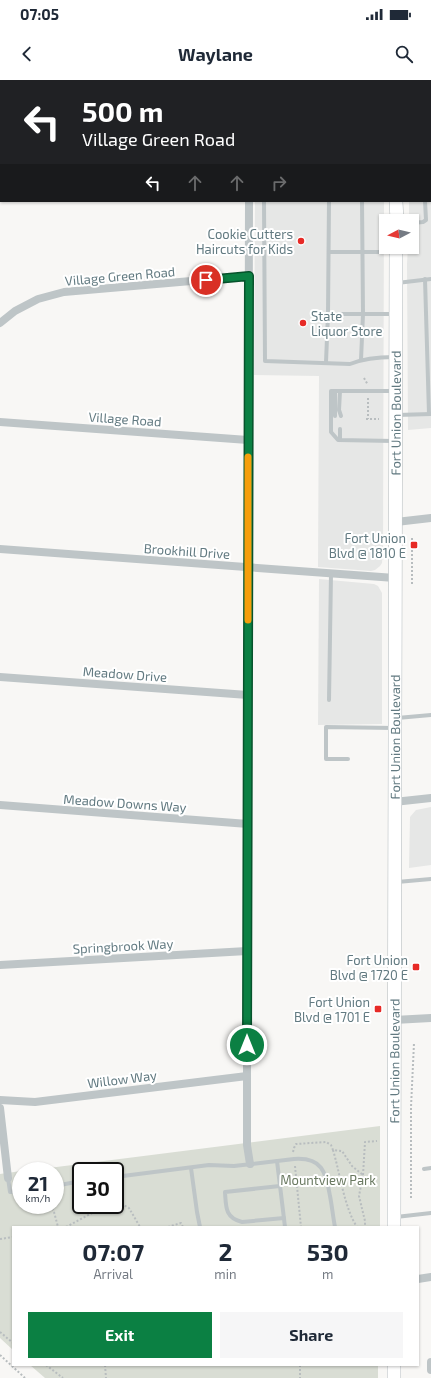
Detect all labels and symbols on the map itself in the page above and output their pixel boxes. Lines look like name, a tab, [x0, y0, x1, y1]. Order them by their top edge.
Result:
north arrow	[379, 214, 419, 254]
place label: Cookie Cutters Haircuts for Kids	[196, 226, 293, 257]
marker: Cookie Cutters Haircuts for Kids	[296, 236, 306, 246]
street label: Village Green Road	[64, 263, 176, 289]
pin	[189, 263, 223, 297]
place label: State Liquor Store	[311, 308, 383, 339]
marker: State Liquor Store	[298, 318, 308, 328]
street label: Fort Union Boulevard	[388, 351, 404, 475]
street label: Village Road	[88, 408, 162, 430]
place label: Fort Union Blvd @ 1810 E	[329, 530, 406, 561]
street label: Brookhill Drive	[143, 540, 231, 562]
marker: Fort Union Blvd @ 1810 E	[409, 540, 419, 550]
street label: Meadow Drive	[82, 663, 168, 685]
street label: Fort Union Boulevard	[387, 675, 403, 799]
street label: Meadow Downs Way	[63, 791, 187, 815]
street label: Springbrook Way	[72, 935, 174, 957]
place label: Fort Union Blvd @ 1720 E	[330, 952, 408, 983]
marker: Fort Union Blvd @ 1720 E	[411, 962, 421, 972]
place label: Fort Union Blvd @ 1701 E	[294, 994, 370, 1025]
street label: Fort Union Boulevard	[386, 999, 402, 1123]
marker: Fort Union Blvd @ 1701 E	[373, 1004, 383, 1014]
position arrow	[226, 1024, 268, 1066]
street label: Willow Way	[86, 1067, 158, 1091]
speed limit sign: 30	[72, 1162, 124, 1214]
park label: Mountview Park	[280, 1172, 376, 1188]

